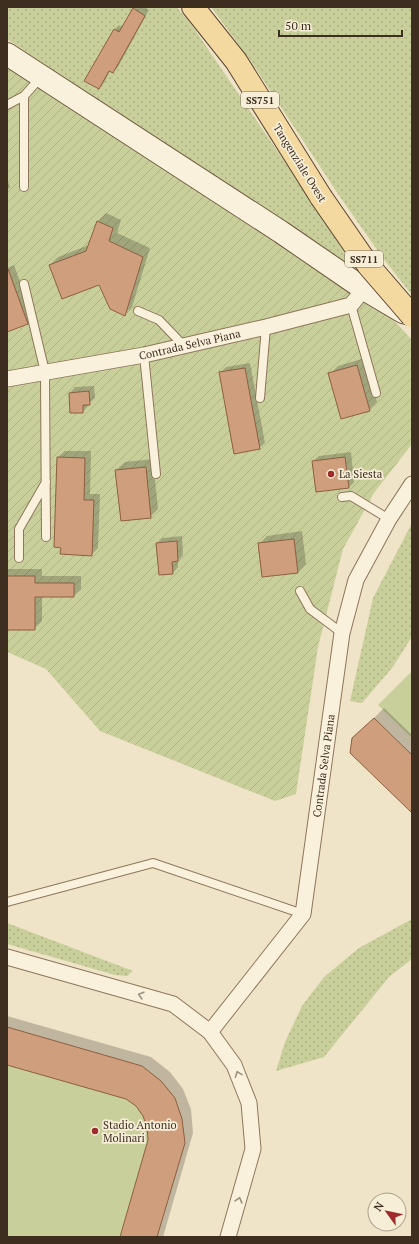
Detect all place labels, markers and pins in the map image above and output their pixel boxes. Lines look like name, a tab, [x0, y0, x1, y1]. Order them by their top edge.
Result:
place label: La Siesta	[339, 467, 383, 481]
marker: La Siesta	[326, 469, 336, 479]
place label: Stadio Antonio Molinari	[103, 1118, 177, 1145]
marker: Stadio Antonio Molinari	[90, 1126, 100, 1136]

